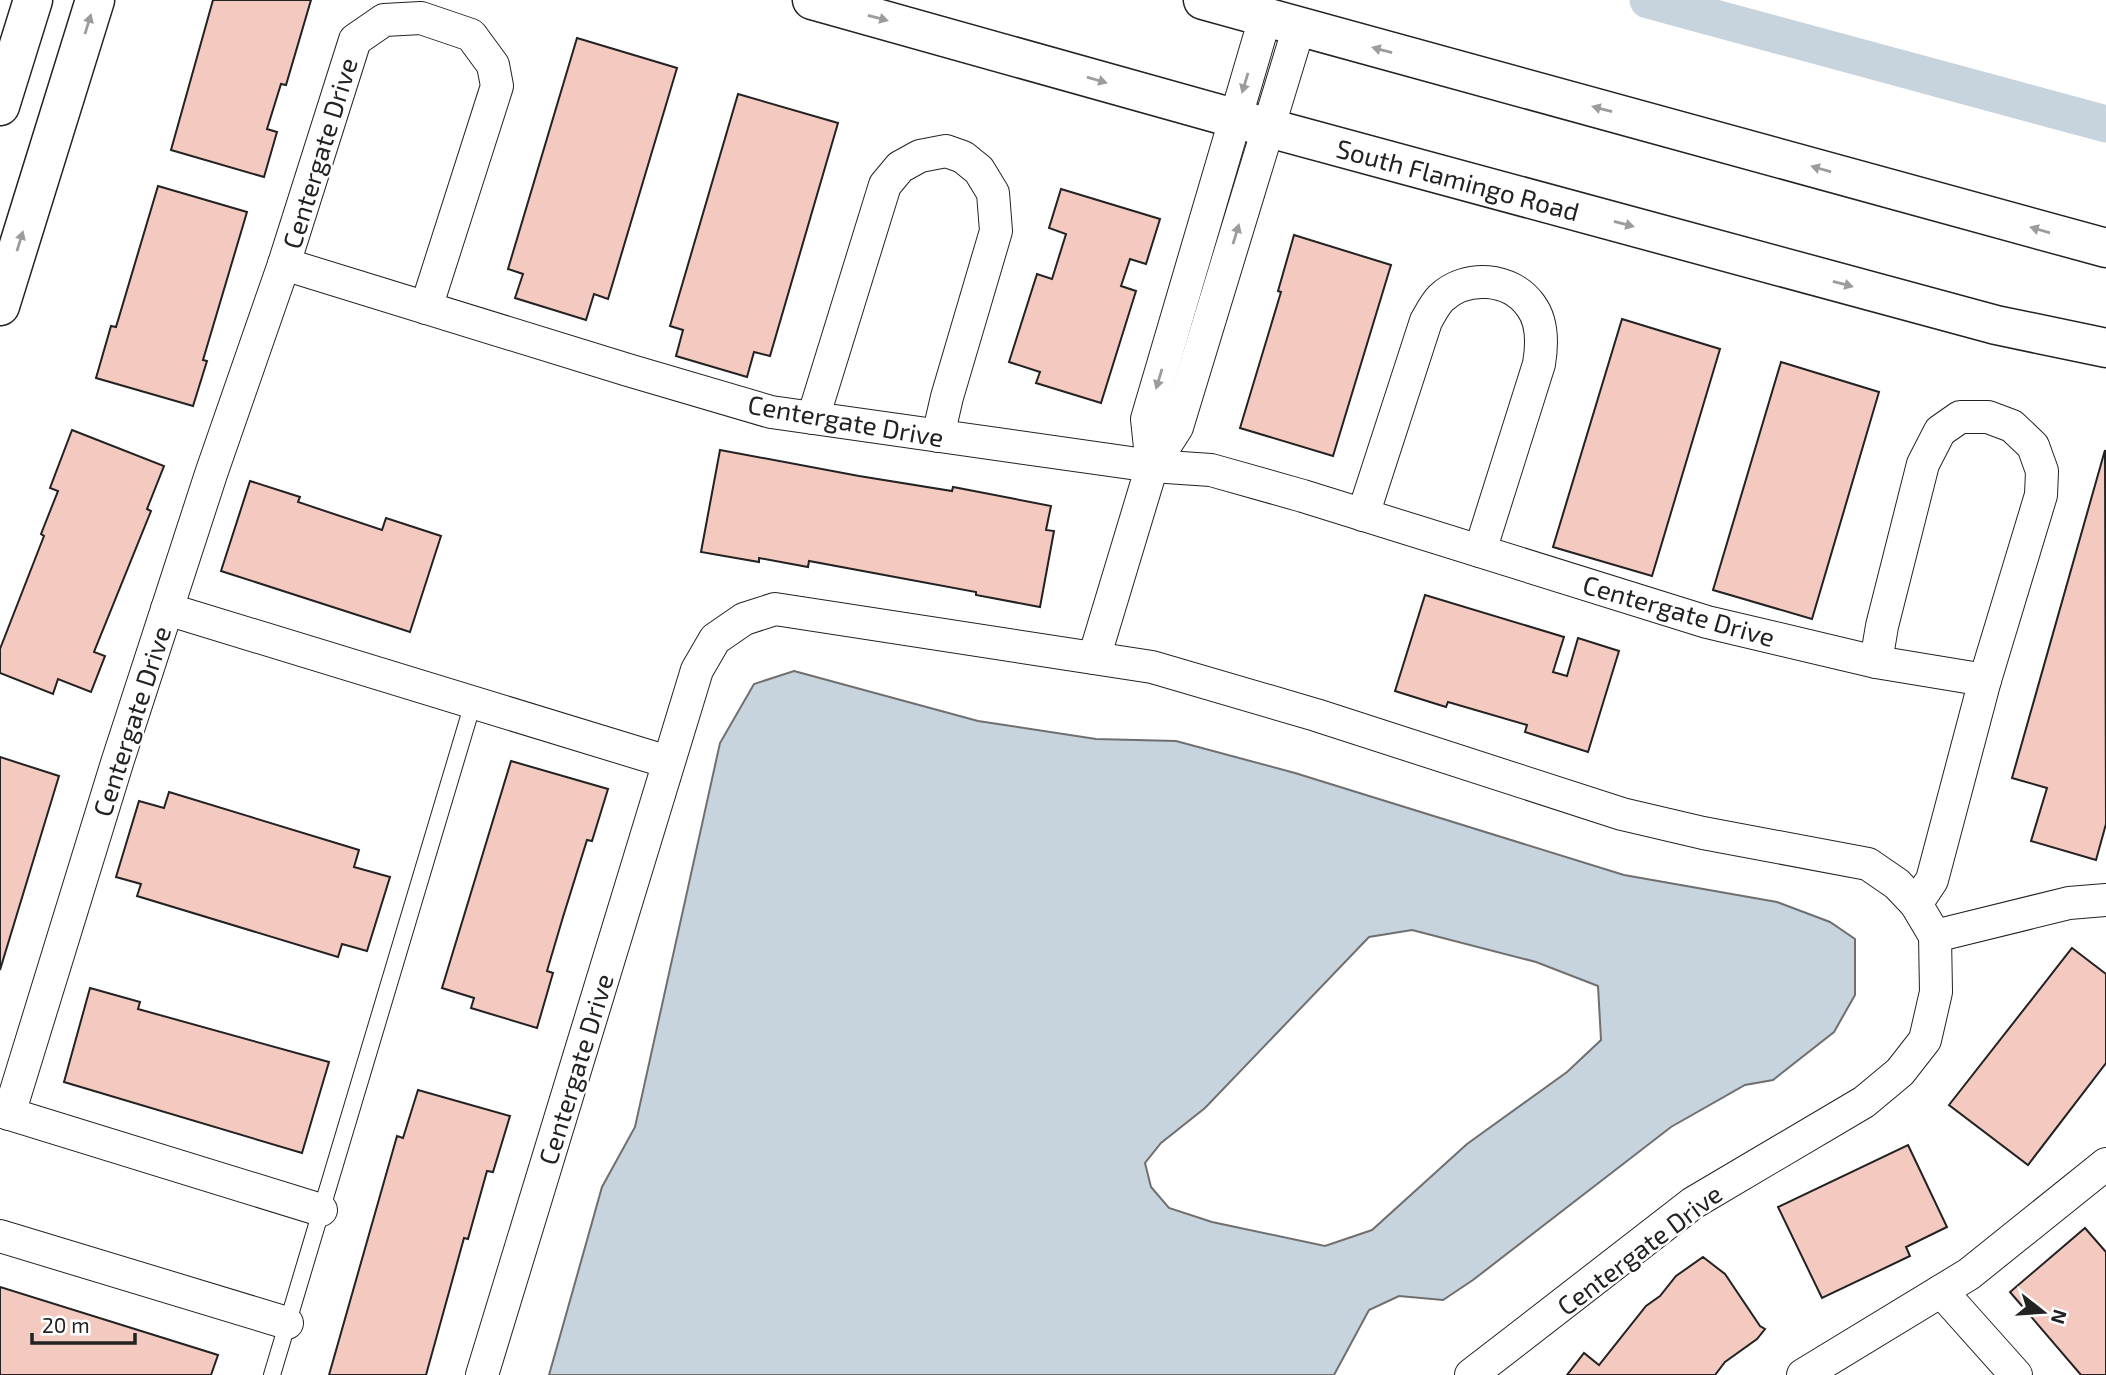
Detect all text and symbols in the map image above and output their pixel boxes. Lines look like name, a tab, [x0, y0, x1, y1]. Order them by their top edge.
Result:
one-way arrow	[83, 13, 93, 34]
one-way arrow	[867, 13, 889, 24]
one-way arrow	[1371, 44, 1393, 55]
street label: Centergate Drive	[275, 54, 363, 252]
one-way arrow	[1239, 73, 1249, 94]
one-way arrow	[1087, 75, 1108, 85]
one-way arrow	[1591, 103, 1613, 114]
street label: South Flamingo Road	[1333, 132, 1583, 226]
one-way arrow	[1810, 164, 1831, 174]
one-way arrow	[1613, 220, 1634, 230]
one-way arrow	[1232, 223, 1242, 244]
one-way arrow	[2029, 224, 2051, 235]
one-way arrow	[16, 230, 26, 251]
one-way arrow	[1833, 279, 1854, 289]
one-way arrow	[1153, 369, 1163, 390]
street label: Centergate Drive	[746, 388, 946, 452]
street label: Centergate Drive	[1580, 568, 1778, 652]
street label: Centergate Drive	[86, 622, 176, 820]
street label: Centergate Drive	[531, 970, 619, 1168]
street label: Centergate Drive	[1551, 1177, 1727, 1321]
north arrow	[2008, 1277, 2078, 1347]
scale bar	[32, 1302, 135, 1346]
text: N	[2047, 1307, 2073, 1327]
text: 20 m	[42, 1312, 90, 1337]

